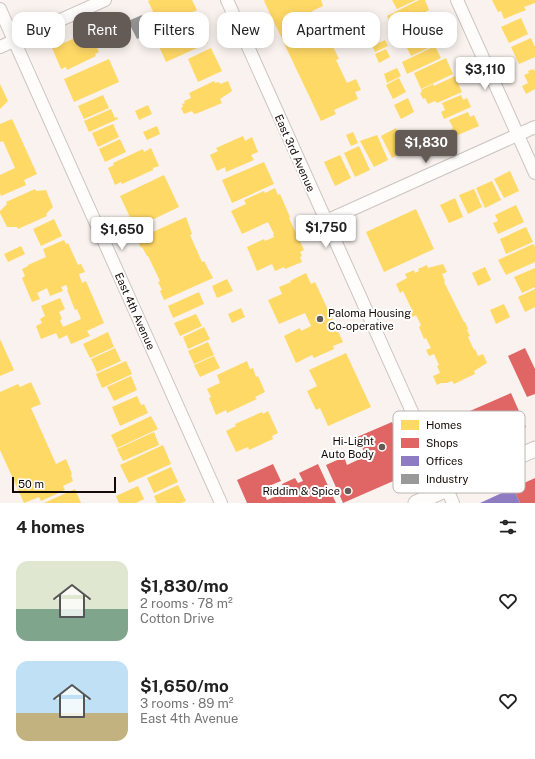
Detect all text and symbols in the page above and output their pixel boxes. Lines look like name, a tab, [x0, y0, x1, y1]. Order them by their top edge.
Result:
chip: Buy	[12, 12, 65, 48]
chip: Rent	[73, 12, 131, 48]
chip: Filters	[139, 12, 209, 48]
chip: New	[217, 12, 274, 48]
chip: Apartment	[282, 12, 380, 48]
chip: House	[388, 12, 457, 48]
pin: $3,110	[452, 57, 518, 91]
text: $3,110	[465, 62, 505, 77]
street label: East 3rd Avenue	[273, 112, 317, 194]
pin: $1,830	[393, 130, 459, 164]
text: $1,830	[404, 135, 448, 150]
pin: $1,750	[293, 215, 359, 249]
pin: $1,650	[89, 217, 155, 251]
text: $1,750	[305, 220, 347, 235]
text: $1,650	[100, 222, 144, 237]
street label: East 4th Avenue	[113, 271, 157, 351]
place label: Paloma Housing Co-operative	[328, 307, 411, 332]
marker: Paloma Housing Co-operative	[315, 314, 325, 324]
legend	[393, 411, 525, 493]
text: Homes	[426, 419, 462, 431]
place label: Hi-Light Auto Body	[321, 435, 374, 460]
text: Shops	[426, 437, 458, 449]
marker: Hi-Light Auto Body	[377, 442, 387, 452]
text: Offices	[426, 455, 463, 467]
text: Industry	[426, 473, 469, 485]
scale bar	[12, 475, 116, 494]
text: 50 m	[18, 478, 44, 490]
place label: Riddim & Spice	[262, 485, 340, 497]
marker: Riddim & Spice	[343, 486, 353, 496]
icon: filters	[497, 516, 519, 538]
text: 4 homes	[16, 517, 85, 537]
text: $1,830/mo	[140, 576, 229, 596]
icon: home	[48, 577, 96, 625]
icon: heart	[497, 590, 519, 612]
text: 2 rooms · 78 m²	[140, 596, 233, 611]
text: Cotton Drive	[140, 611, 214, 626]
text: $1,650/mo	[140, 676, 229, 696]
icon: home	[48, 677, 96, 725]
icon: heart	[497, 690, 519, 712]
text: 3 rooms · 89 m²	[140, 696, 234, 711]
text: East 4th Avenue	[140, 711, 238, 726]

